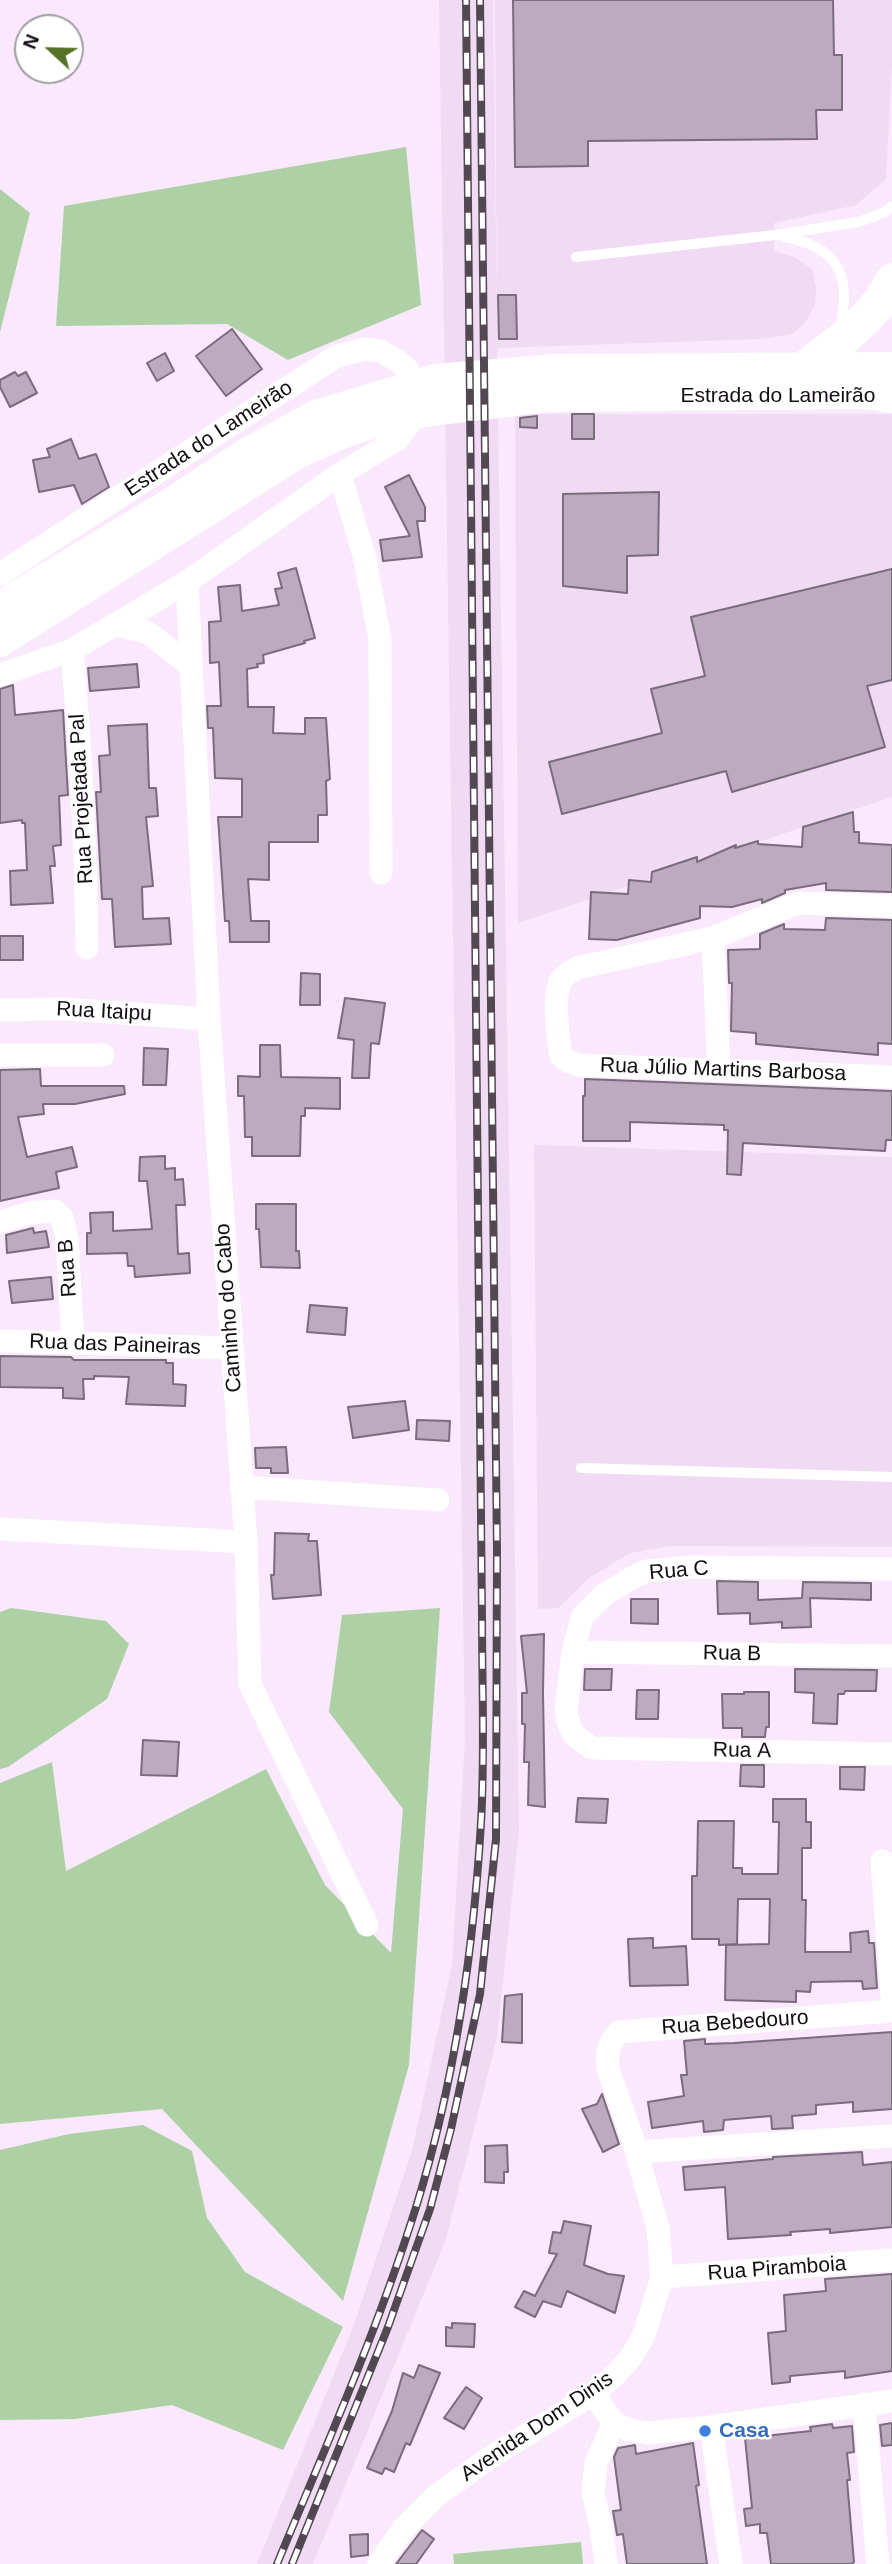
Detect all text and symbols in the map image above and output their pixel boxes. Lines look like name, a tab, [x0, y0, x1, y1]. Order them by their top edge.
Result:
north arrow	[14, 14, 84, 84]
text: N	[19, 31, 43, 52]
street label: Estrada do Lameirão	[120, 375, 298, 503]
street label: Estrada do Lameirão	[681, 383, 875, 409]
street label: Rua Projetada Pal	[65, 713, 99, 885]
street label: Rua Itaipu	[56, 997, 152, 1027]
street label: Rua Júlio Martins Barbosa	[599, 1053, 847, 1087]
street label: Caminho do Cabo	[211, 1223, 247, 1393]
street label: Rua B	[53, 1238, 83, 1298]
street label: Rua das Paineiras	[29, 1329, 201, 1361]
street label: Rua C	[648, 1556, 710, 1586]
street label: Rua B	[703, 1641, 761, 1667]
street label: Rua A	[713, 1738, 771, 1764]
street label: Rua Bebedouro	[661, 2005, 809, 2041]
street label: Rua Piramboia	[707, 2252, 847, 2286]
street label: Avenida Dom Dinis	[456, 2367, 618, 2487]
place label: Casa	[719, 2418, 769, 2444]
marker: Casa	[697, 2423, 713, 2439]

